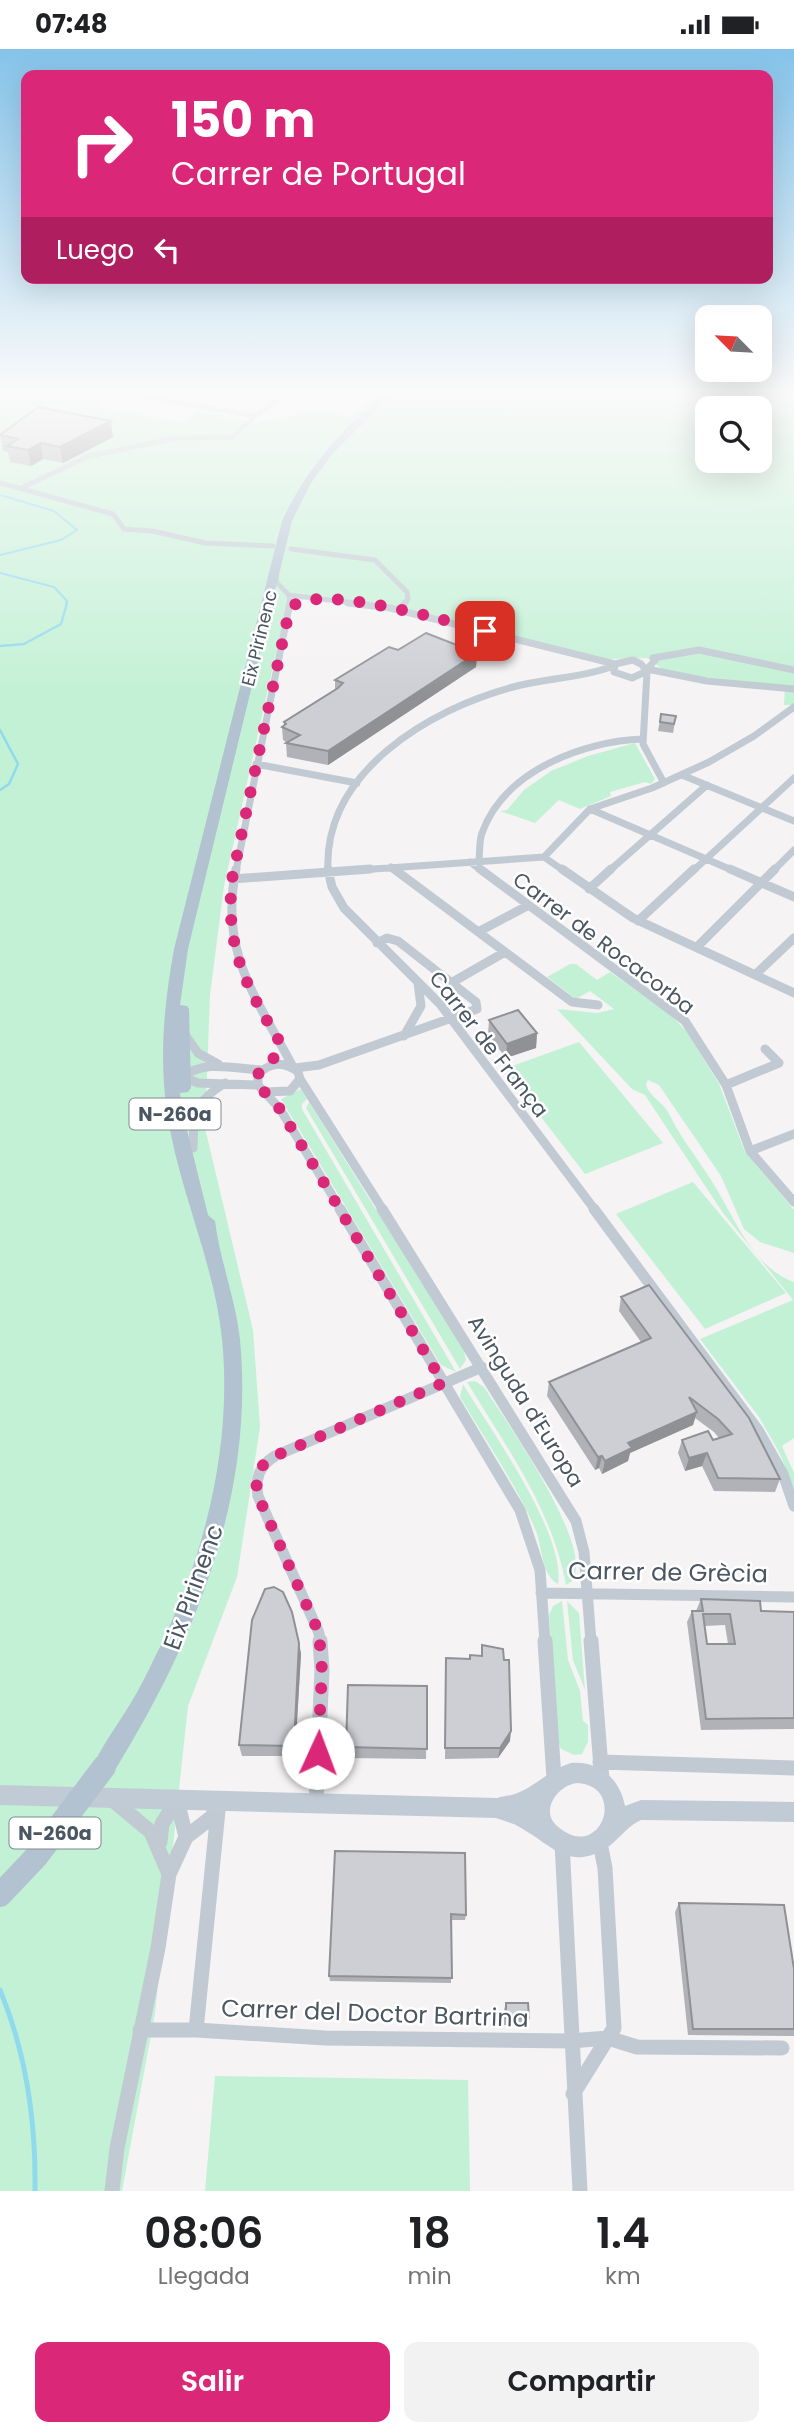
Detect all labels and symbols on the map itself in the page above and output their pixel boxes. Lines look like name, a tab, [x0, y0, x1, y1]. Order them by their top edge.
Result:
north arrow	[695, 305, 772, 381]
street label: Eix Pirinenc	[235, 587, 283, 689]
pin	[455, 601, 515, 661]
street label: Carrer de Rocacorba	[507, 865, 701, 1021]
street label: Carrer de França	[423, 965, 555, 1123]
road number: N-260a	[130, 1099, 220, 1129]
street label: Avinguda d'Europa	[461, 1310, 591, 1492]
street label: Eix Pirinenc	[155, 1520, 231, 1654]
street label: Carrer de Grècia	[568, 1554, 768, 1590]
position arrow	[281, 1716, 355, 1790]
road number: N-260a	[9, 1817, 100, 1849]
street label: Carrer del Doctor Bartrina	[221, 1991, 529, 2035]

